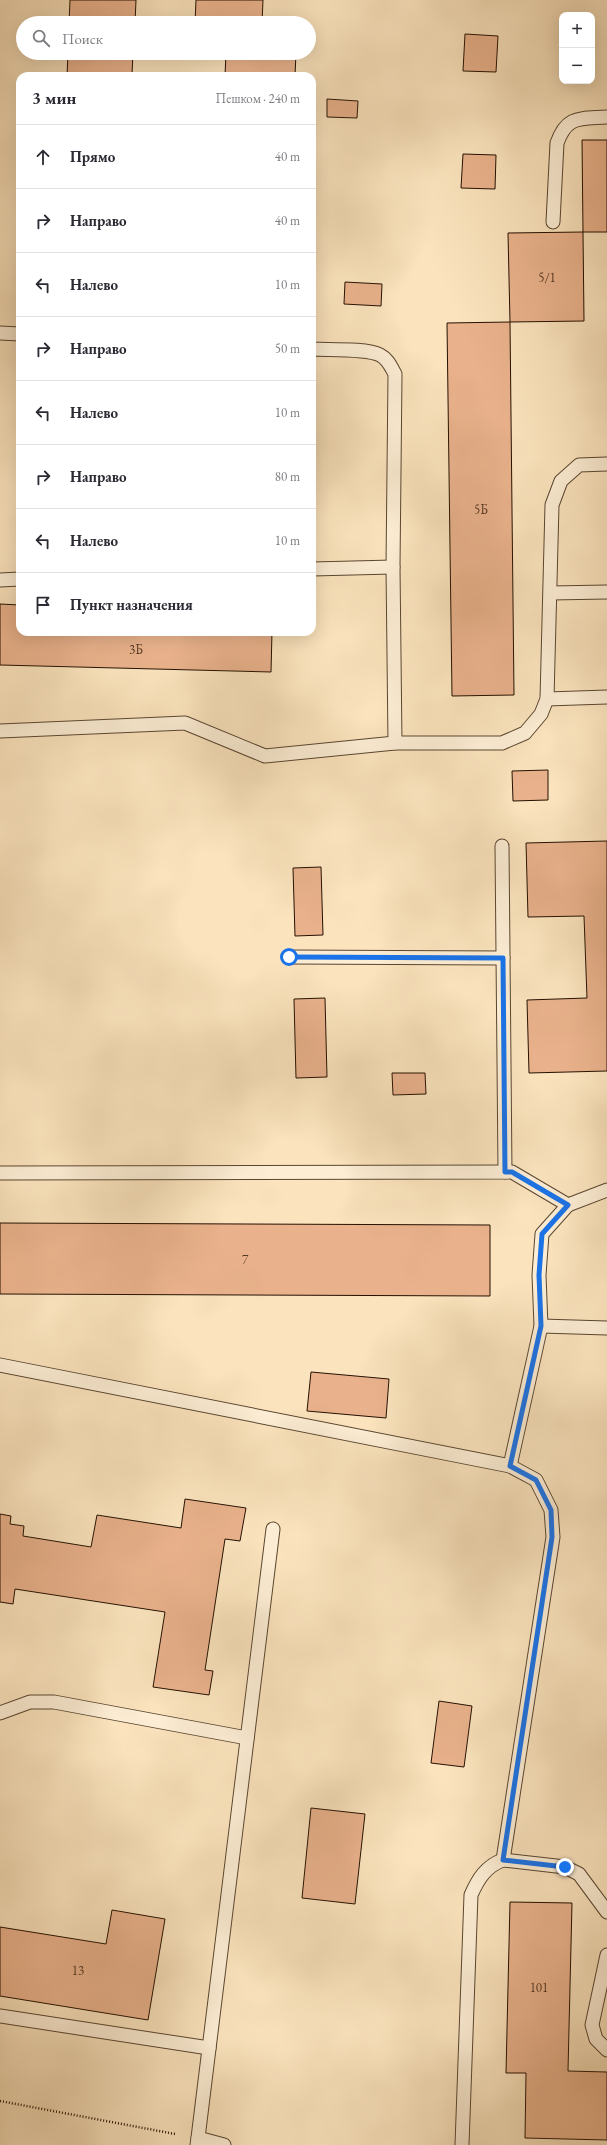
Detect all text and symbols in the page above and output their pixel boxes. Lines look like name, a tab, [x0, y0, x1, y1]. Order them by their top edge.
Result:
map controls	[559, 12, 595, 84]
button: +	[559, 12, 595, 48]
search box	[16, 16, 316, 60]
icon: search	[30, 27, 52, 49]
text: Поиск	[62, 29, 103, 48]
button: −	[559, 48, 595, 84]
text: 3 мин	[32, 87, 76, 109]
text: Пешком · 240 m	[216, 90, 300, 107]
icon: ahead	[32, 146, 54, 168]
text: Прямо	[70, 147, 115, 166]
text: 40 m	[275, 148, 300, 165]
icon: right	[32, 210, 54, 232]
text: Направо	[70, 211, 127, 230]
text: 40 m	[275, 212, 300, 229]
house number: 5/1	[538, 269, 556, 286]
icon: left	[32, 274, 54, 296]
text: Налево	[70, 275, 118, 294]
text: 10 m	[275, 276, 300, 293]
icon: right	[32, 338, 54, 360]
text: Направо	[70, 339, 127, 358]
text: 50 m	[275, 340, 300, 357]
icon: left	[32, 402, 54, 424]
text: Налево	[70, 403, 118, 422]
text: 10 m	[275, 404, 300, 421]
icon: right	[32, 466, 54, 488]
text: Направо	[70, 467, 127, 486]
text: 80 m	[275, 468, 300, 485]
house number: 5Б	[474, 501, 488, 518]
icon: left	[32, 530, 54, 552]
text: Налево	[70, 531, 118, 550]
text: 10 m	[275, 532, 300, 549]
icon: arrive	[32, 594, 54, 616]
text: Пункт назначения	[70, 595, 193, 614]
house number: 3Б	[129, 641, 143, 658]
route start	[280, 948, 298, 966]
house number: 7	[242, 1251, 249, 1268]
route end	[556, 1858, 574, 1876]
house number: 13	[72, 1962, 84, 1979]
house number: 101	[530, 1979, 548, 1996]

